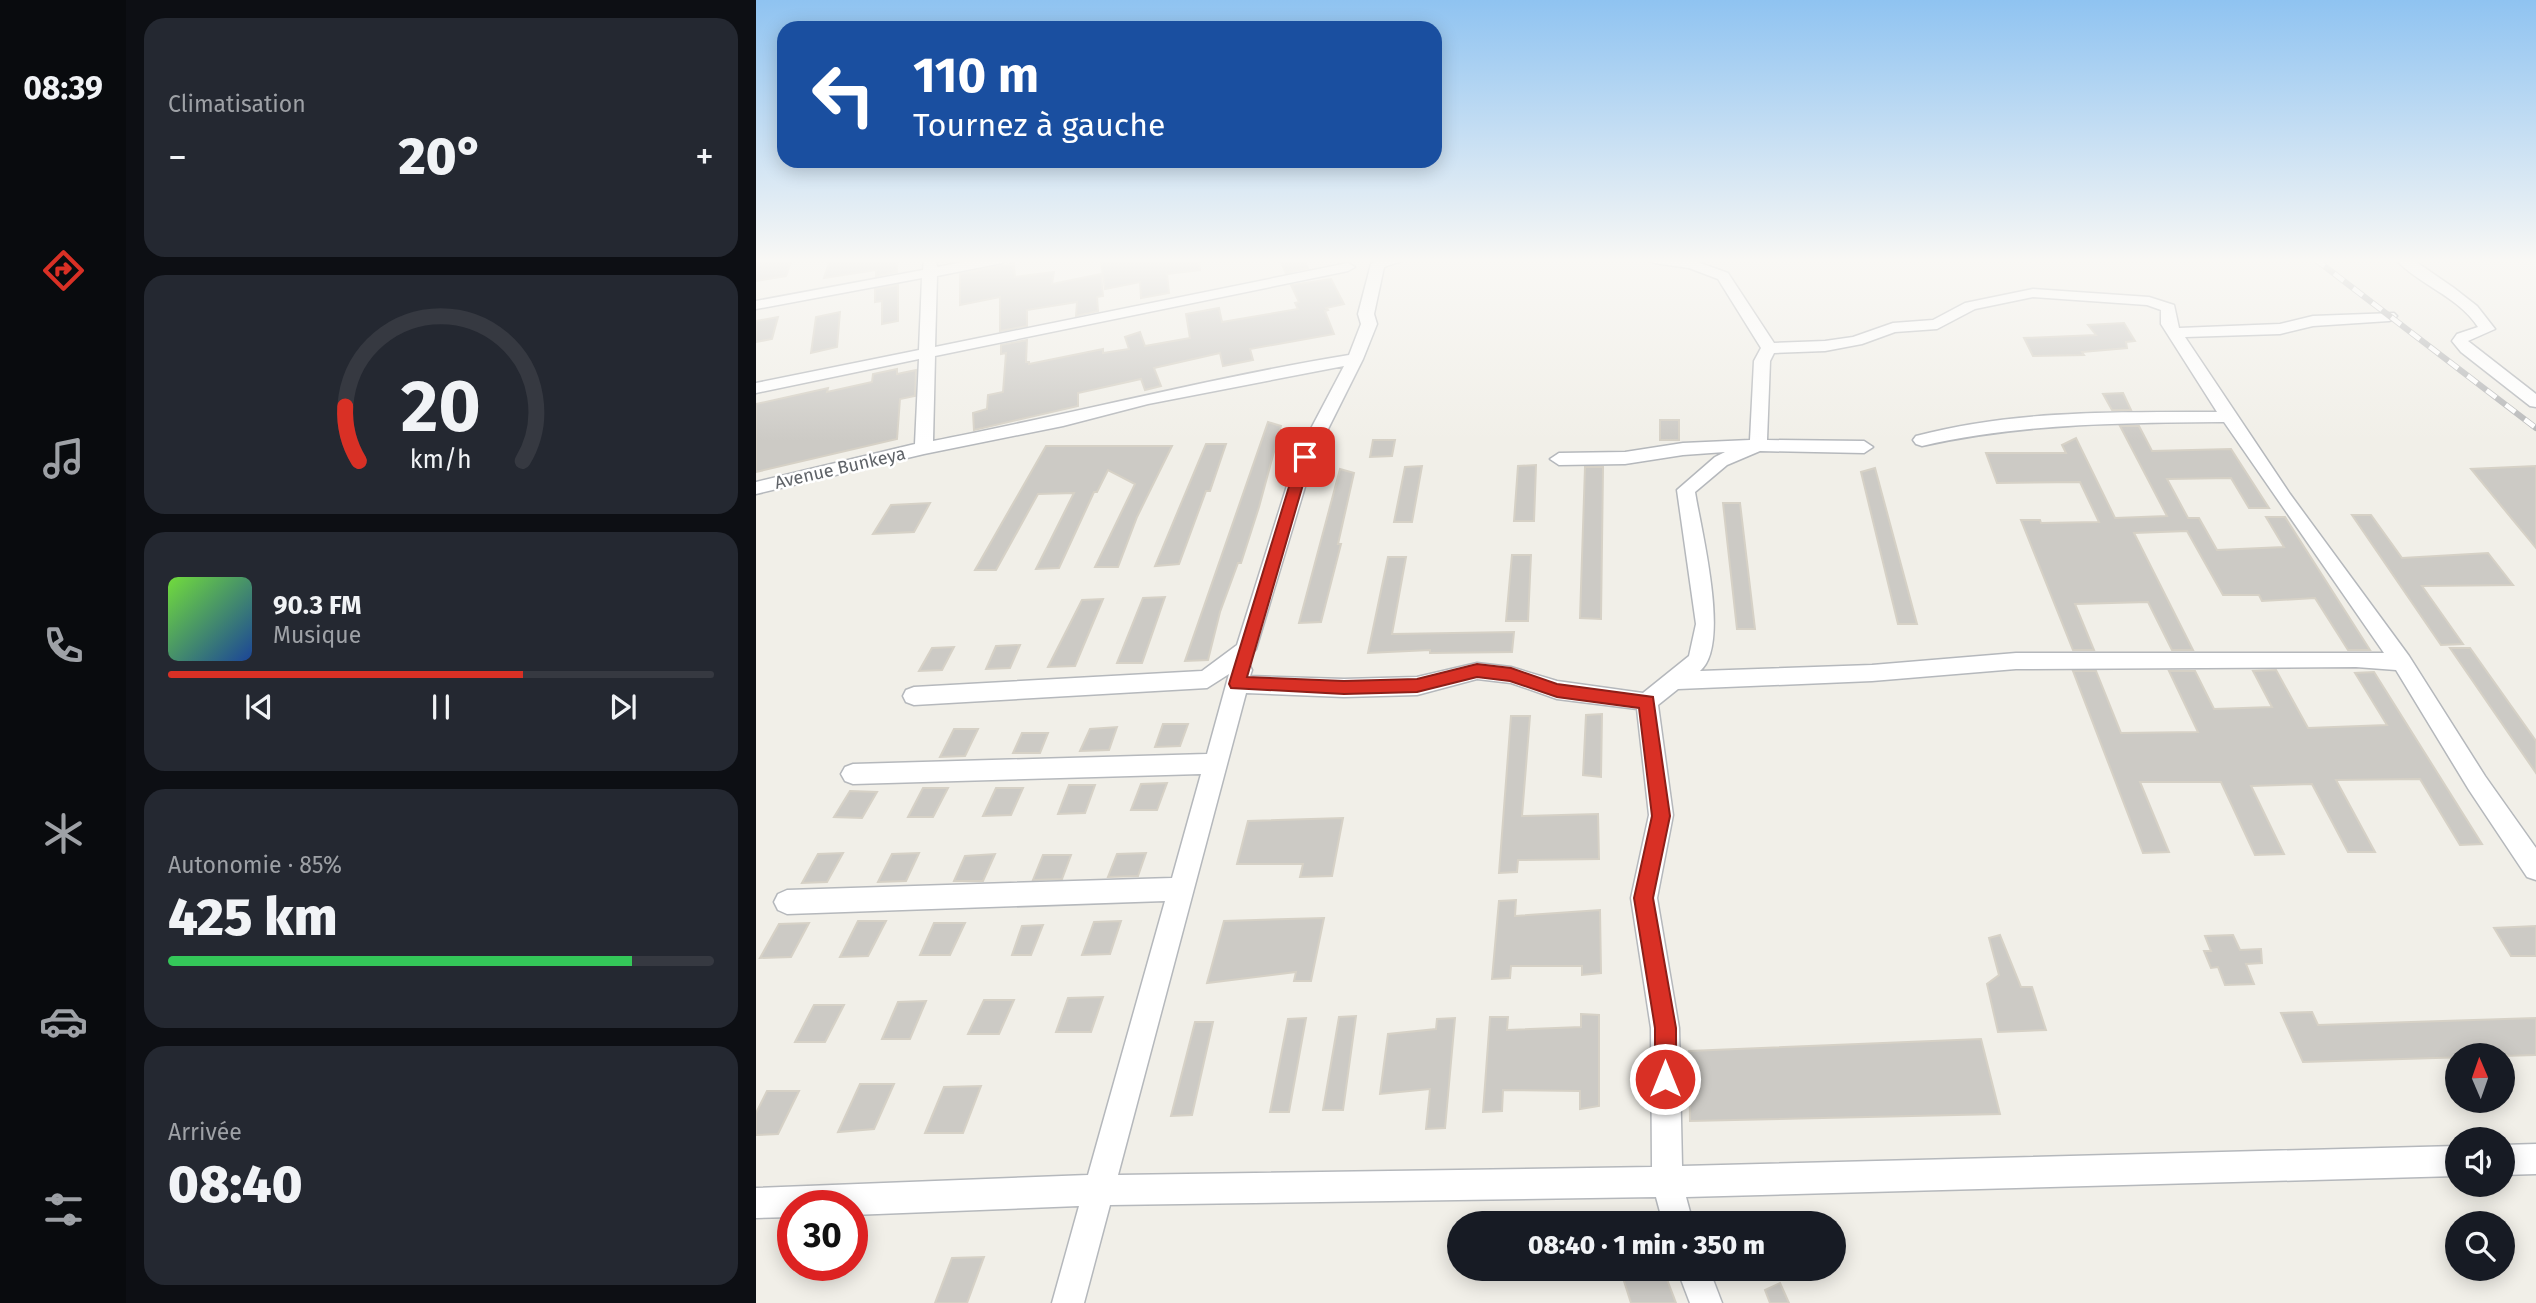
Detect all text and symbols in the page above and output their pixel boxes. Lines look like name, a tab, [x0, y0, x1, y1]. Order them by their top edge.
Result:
text: 110 m	[913, 46, 1039, 105]
icon: left	[798, 49, 889, 140]
text: 08:39	[23, 69, 103, 107]
text: Climatisation	[168, 90, 306, 118]
text: Tournez à gauche	[913, 106, 1165, 144]
text: 20°	[398, 125, 484, 188]
text: −	[168, 134, 187, 180]
text: +	[695, 134, 714, 180]
icon: directions	[39, 246, 88, 295]
text: 20	[401, 363, 481, 450]
pin	[1275, 427, 1335, 487]
icon: music	[39, 434, 88, 483]
icon: arrive	[1286, 438, 1324, 476]
street label: Avenue Bunkeya	[772, 442, 908, 494]
text: km/h	[410, 444, 472, 474]
text: 90.3 FM	[273, 590, 362, 621]
icon: phone	[39, 621, 88, 670]
text: Musique	[273, 621, 361, 649]
icon: previous	[240, 688, 278, 726]
icon: pause	[422, 688, 460, 726]
icon: next	[604, 688, 642, 726]
icon: climate	[39, 809, 88, 858]
text: Autonomie · 85%	[168, 851, 342, 879]
text: 425 km	[168, 886, 337, 949]
icon: car	[39, 997, 88, 1046]
position arrow	[1628, 1042, 1702, 1116]
north arrow	[2445, 1043, 2515, 1113]
map controls	[2445, 1043, 2515, 1281]
text: Arrivée	[168, 1118, 242, 1146]
button: sound	[2445, 1127, 2515, 1197]
text: 08:40	[168, 1153, 303, 1216]
icon: filters	[39, 1185, 88, 1234]
speed limit sign: 30	[777, 1190, 868, 1281]
button: search	[2445, 1211, 2515, 1281]
text: 08:40 · 1 min · 350 m	[1528, 1230, 1765, 1261]

